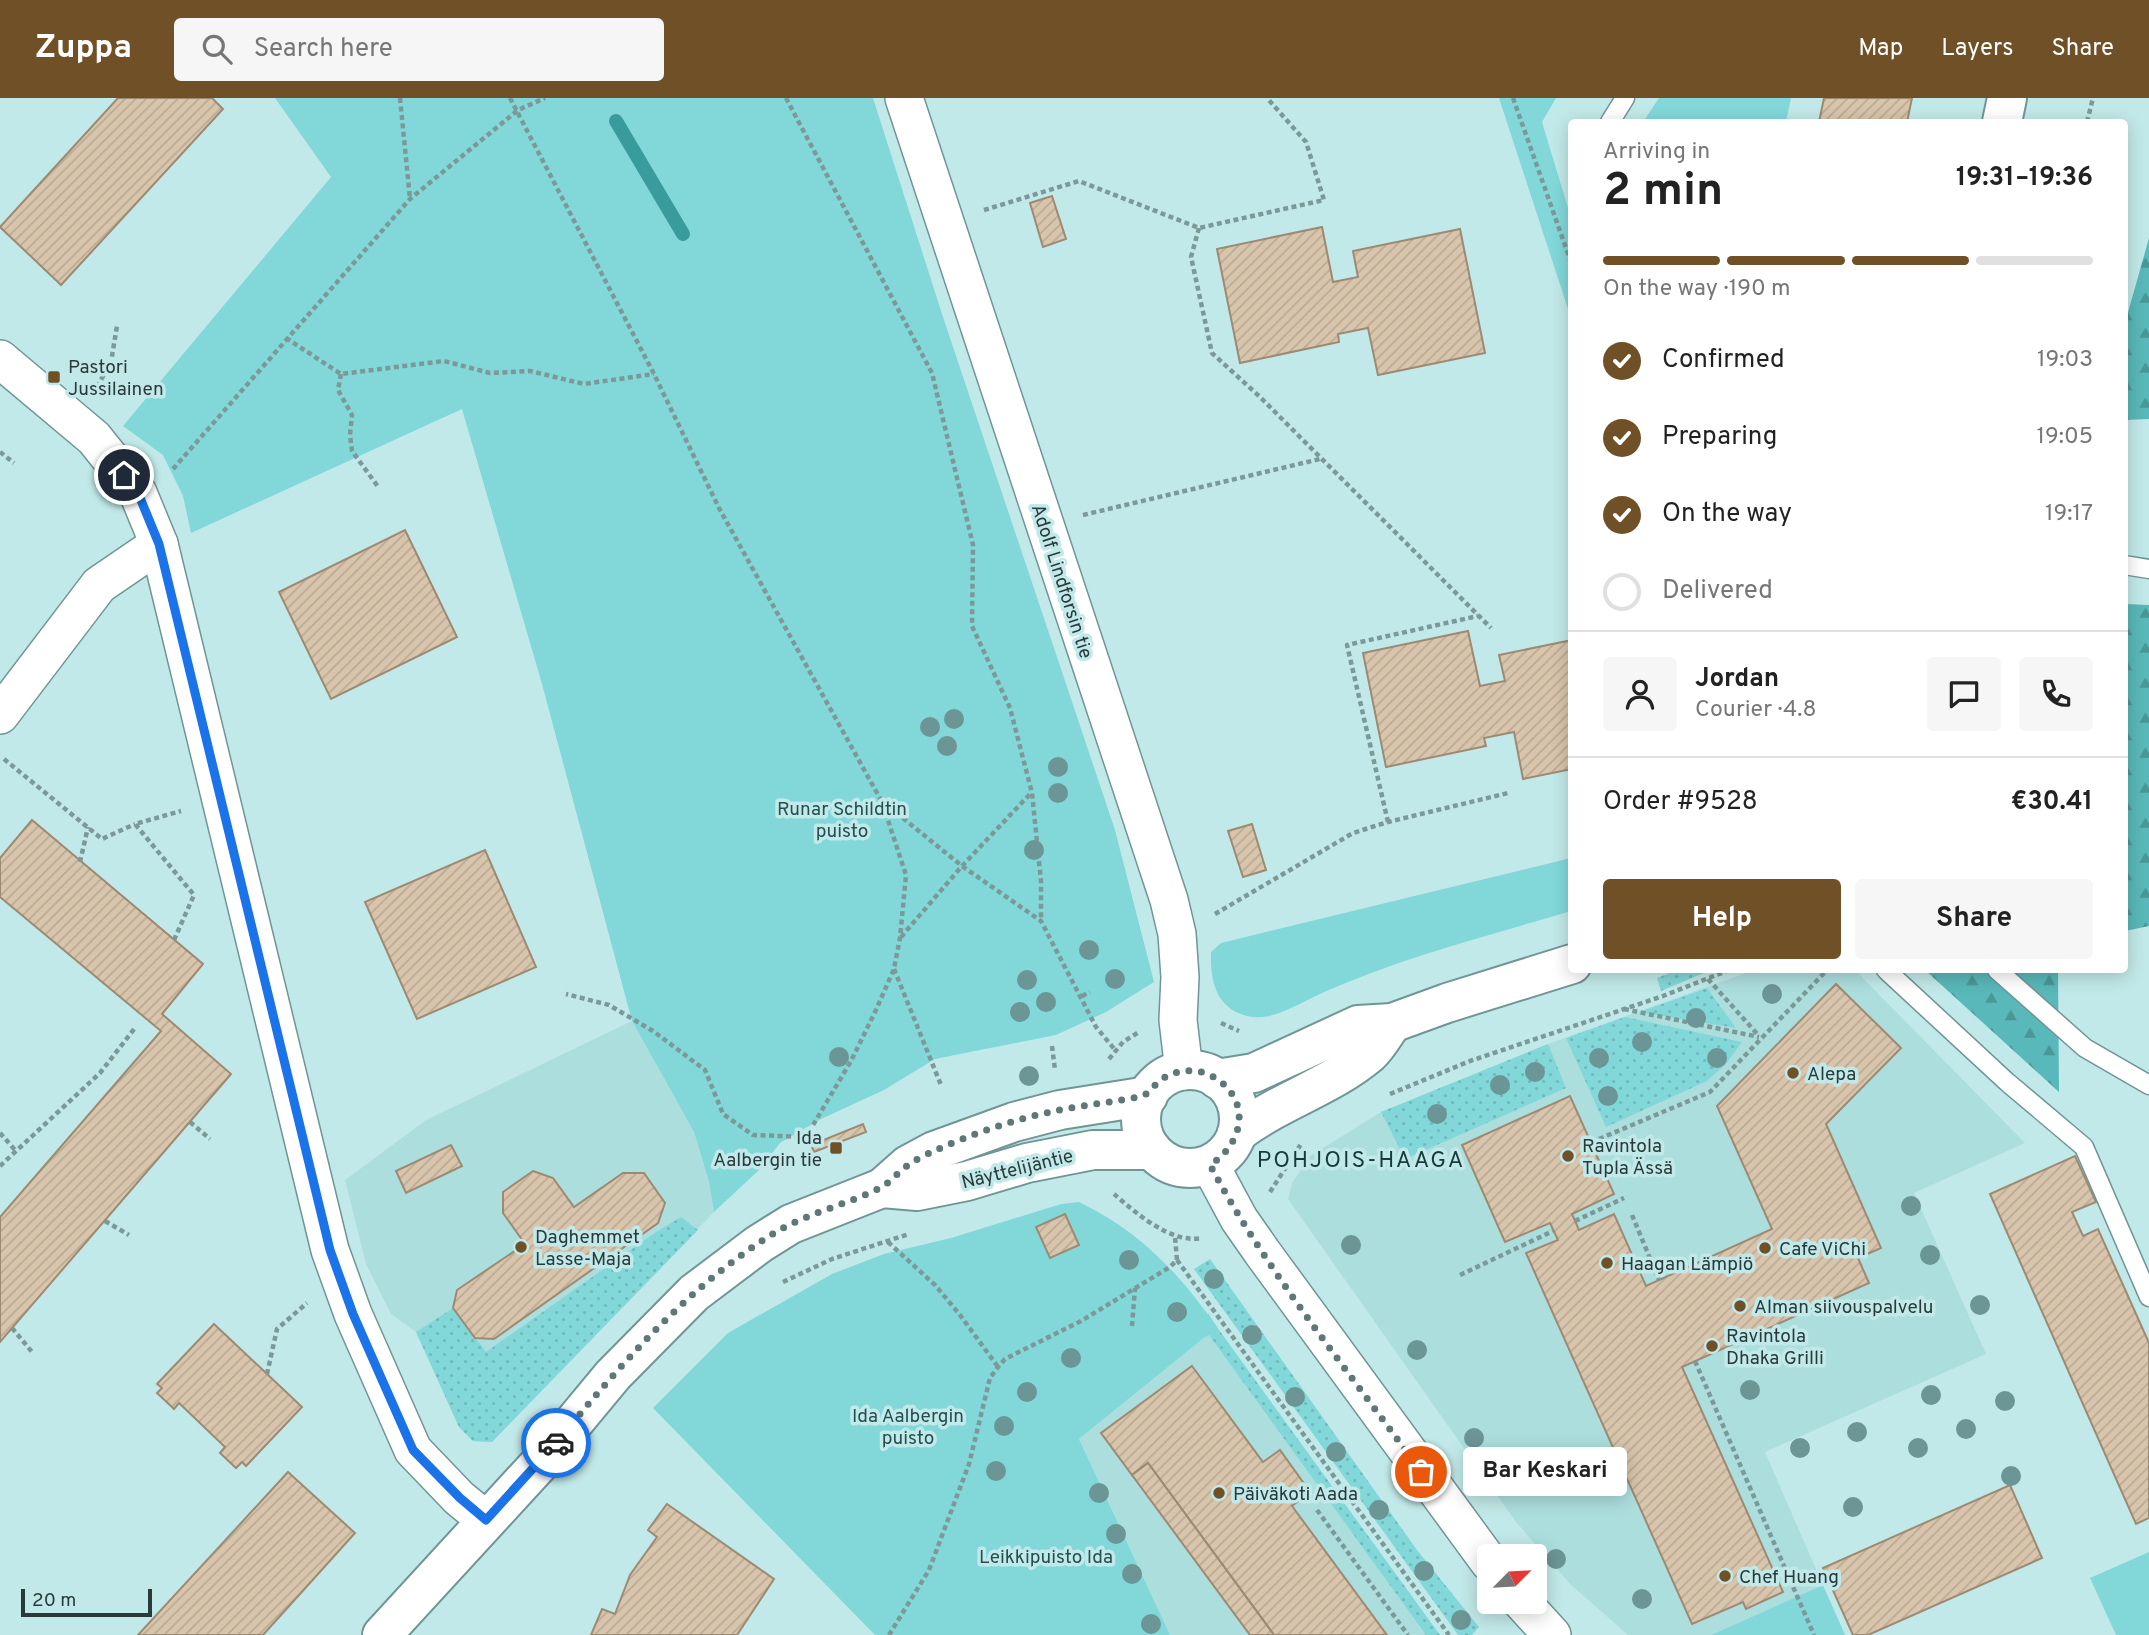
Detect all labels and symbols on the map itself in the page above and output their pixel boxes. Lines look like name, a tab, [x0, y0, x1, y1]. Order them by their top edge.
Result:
place label: Pastori Jussilainen	[68, 356, 164, 402]
marker: Pastori Jussilainen	[46, 369, 62, 385]
pin	[94, 445, 154, 505]
street label: Adolf Lindforsin tie	[1025, 501, 1097, 662]
park label: Runar Schildtin puisto	[777, 798, 907, 844]
place label: Alepa	[1807, 1063, 1856, 1087]
marker: Alepa	[1785, 1065, 1801, 1081]
place label: Ida Aalbergin tie	[713, 1127, 822, 1173]
place label: Ravintola Tupla Ässä	[1582, 1135, 1673, 1181]
marker: Ida Aalbergin tie	[828, 1140, 844, 1156]
street label: Näyttelijäntie	[959, 1144, 1076, 1195]
district label: POHJOIS-HAAGA	[1257, 1147, 1465, 1176]
marker: Ravintola Tupla Ässä	[1560, 1148, 1576, 1164]
place label: Daghemmet Lasse-Maja	[535, 1226, 640, 1272]
place label: Cafe ViChi	[1779, 1238, 1866, 1262]
marker: Daghemmet Lasse-Maja	[513, 1239, 529, 1255]
marker: Cafe ViChi	[1757, 1240, 1773, 1256]
place label: Haagan Lämpiö	[1621, 1253, 1753, 1277]
marker: Haagan Lämpiö	[1599, 1255, 1615, 1271]
place label: Alman siivouspalvelu	[1754, 1296, 1933, 1320]
marker: Alman siivouspalvelu	[1732, 1298, 1748, 1314]
place label: Ravintola Dhaka Grilli	[1726, 1325, 1824, 1371]
marker: Ravintola Dhaka Grilli	[1704, 1338, 1720, 1354]
park label: Ida Aalbergin puisto	[852, 1405, 964, 1451]
courier	[521, 1408, 591, 1478]
pin	[1391, 1442, 1451, 1502]
callout: Bar Keskari	[1463, 1448, 1628, 1496]
place label: Päiväkoti Aada	[1233, 1483, 1358, 1507]
marker: Päiväkoti Aada	[1211, 1485, 1227, 1501]
north arrow	[1477, 1544, 1547, 1614]
park label: Leikkipuisto Ida	[979, 1546, 1113, 1570]
place label: Chef Huang	[1739, 1566, 1839, 1590]
marker: Chef Huang	[1717, 1568, 1733, 1584]
scale bar	[21, 1586, 152, 1618]

